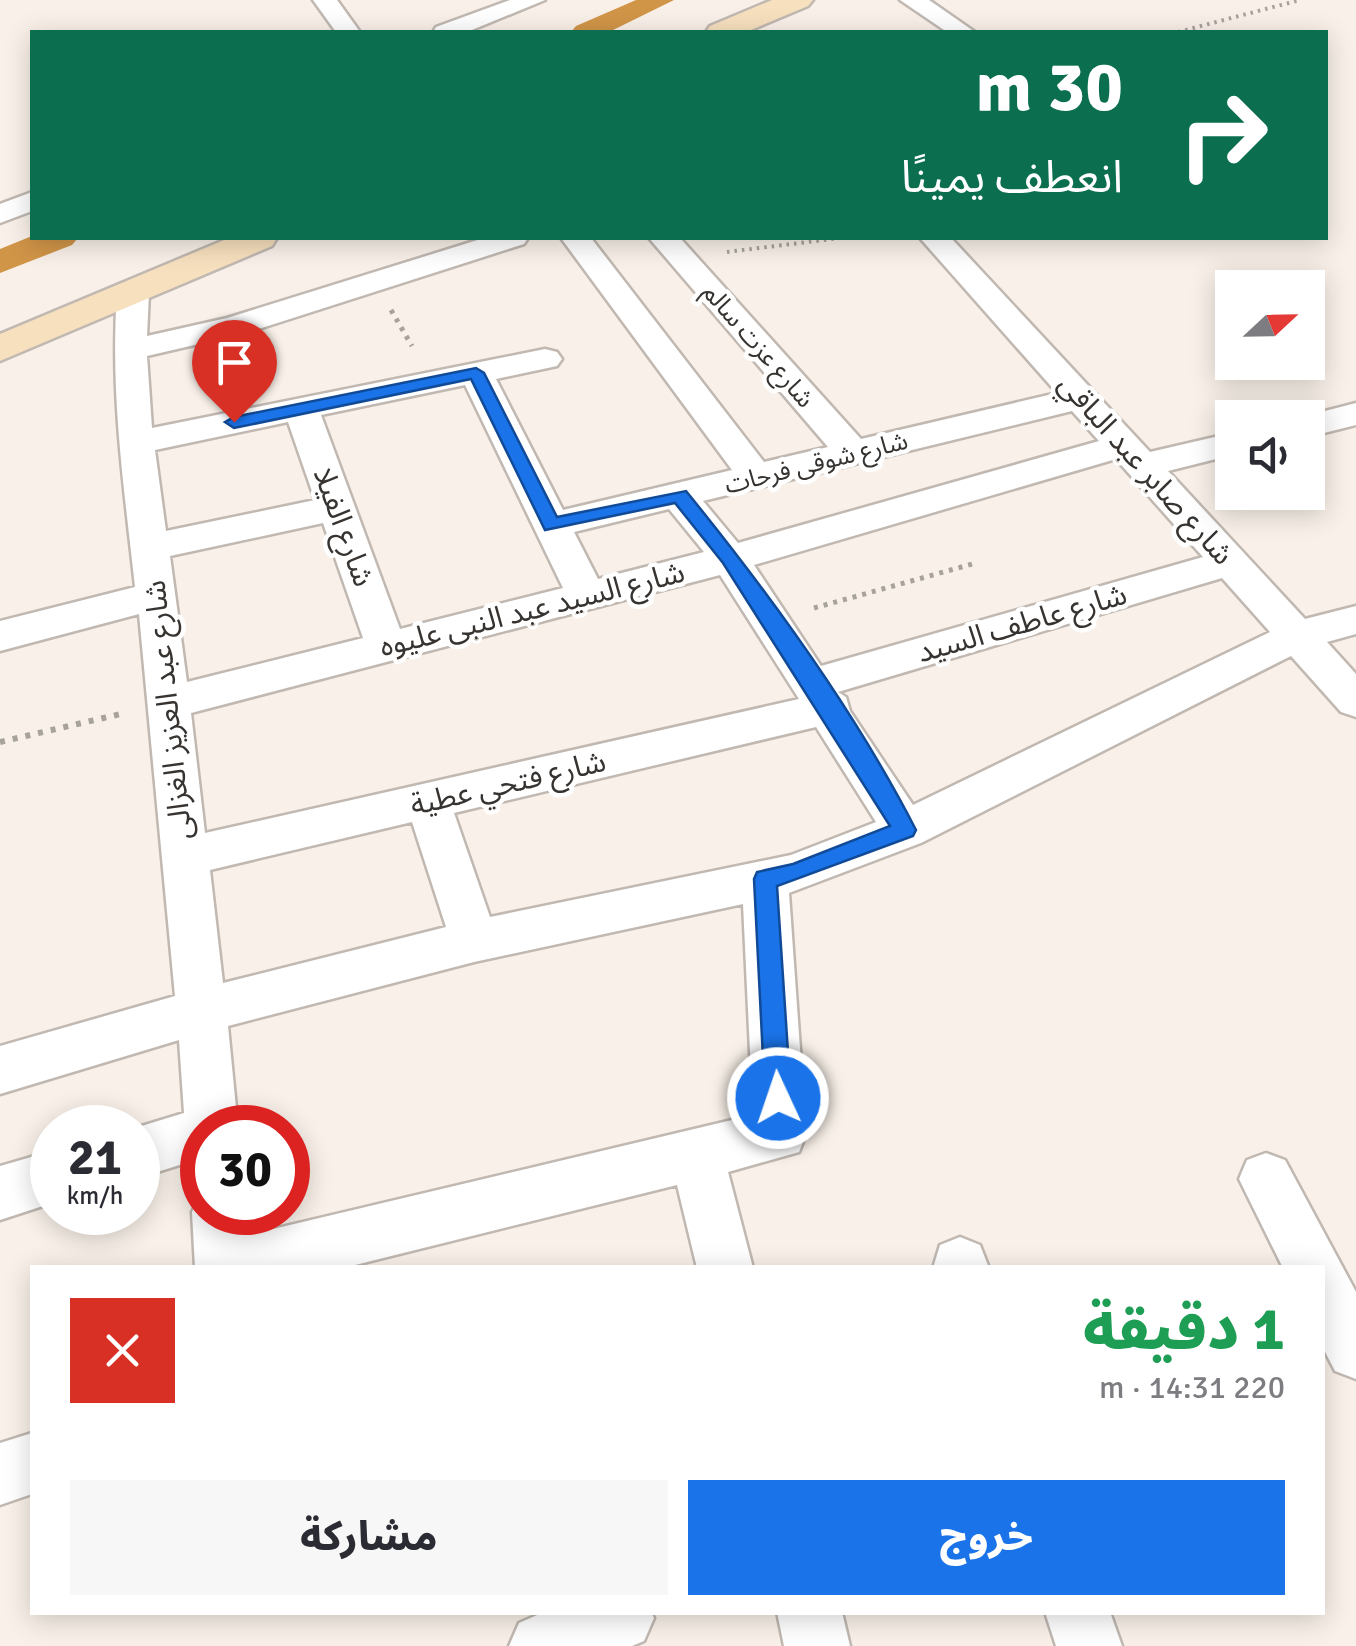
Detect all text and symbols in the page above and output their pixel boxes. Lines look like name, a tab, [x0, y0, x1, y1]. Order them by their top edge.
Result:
text: 30 m	[975, 44, 1123, 130]
icon: right	[1158, 70, 1288, 200]
text: انعطف يمينًا	[901, 150, 1123, 205]
north arrow	[1215, 270, 1325, 380]
map controls	[1215, 270, 1325, 510]
street label: شارع عزت سالم	[693, 277, 821, 416]
pin	[192, 320, 277, 423]
icon: arrive	[207, 335, 262, 390]
street label: شارع صابر عبد الباقي	[1047, 366, 1241, 575]
button: sound	[1215, 400, 1325, 510]
street label: شارع شوقى فرحات	[721, 425, 912, 503]
street label: شارع الفيلا	[302, 463, 382, 593]
street label: شارع السيد عبد النبى عليوه	[376, 554, 689, 668]
street label: شارع عاطف السيد	[913, 576, 1132, 674]
street label: شارع عبد العزيز الغزالى	[136, 578, 204, 842]
street label: شارع فتحي عطية	[407, 743, 610, 828]
position arrow	[726, 1046, 830, 1150]
speed limit sign: 30	[180, 1105, 310, 1235]
text: 21	[68, 1127, 122, 1189]
text: km/h	[67, 1180, 123, 1211]
text: 1 دقيقة	[1083, 1293, 1285, 1367]
button: close	[70, 1298, 175, 1403]
text: 220 m · 14:31	[1099, 1368, 1285, 1407]
button: مشاركة	[70, 1480, 668, 1595]
button: خروج	[688, 1480, 1285, 1595]

